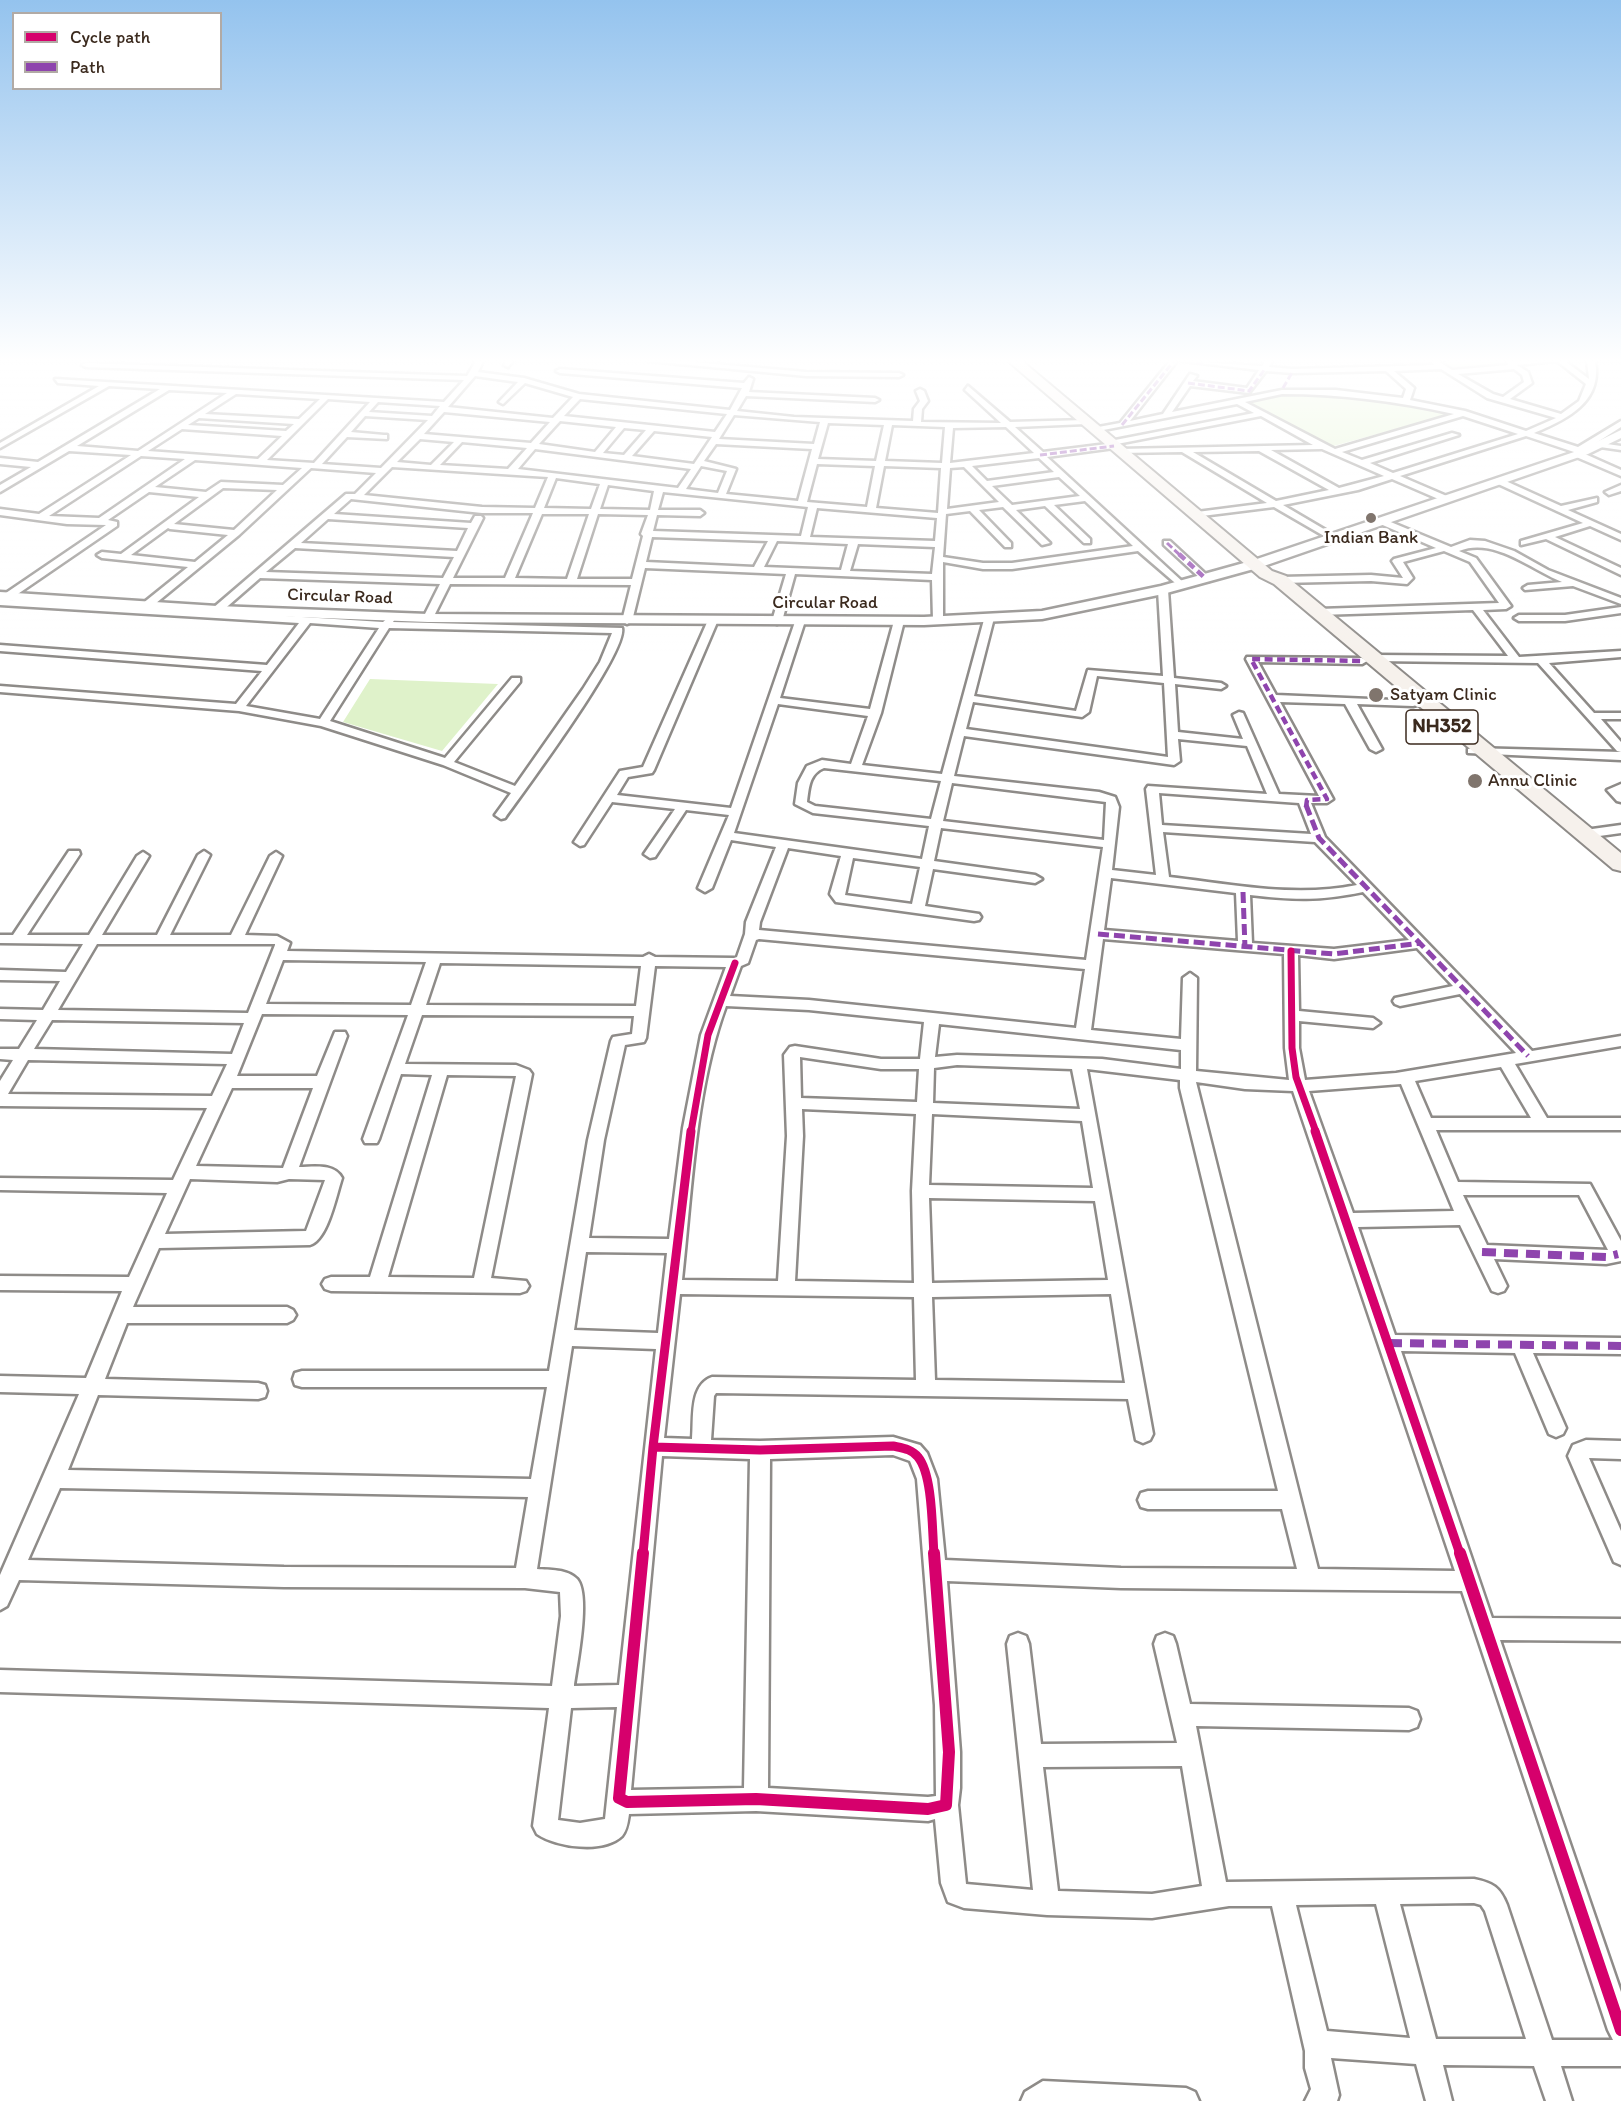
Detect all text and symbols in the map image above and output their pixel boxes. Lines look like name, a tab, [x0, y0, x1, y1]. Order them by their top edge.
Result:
legend	[12, 12, 222, 90]
text: Cycle path	[70, 26, 150, 48]
text: Path	[70, 56, 105, 78]
marker: Indian Bank	[1364, 511, 1378, 525]
place label: Indian Bank	[1324, 527, 1418, 549]
street label: Circular Road	[287, 584, 393, 610]
street label: Circular Road	[772, 592, 878, 614]
place label: Satyam Clinic	[1390, 684, 1497, 706]
marker: Satyam Clinic	[1367, 686, 1385, 704]
road number: NH352	[1406, 710, 1478, 744]
place label: Annu Clinic	[1488, 770, 1577, 792]
marker: Annu Clinic	[1466, 772, 1484, 790]

